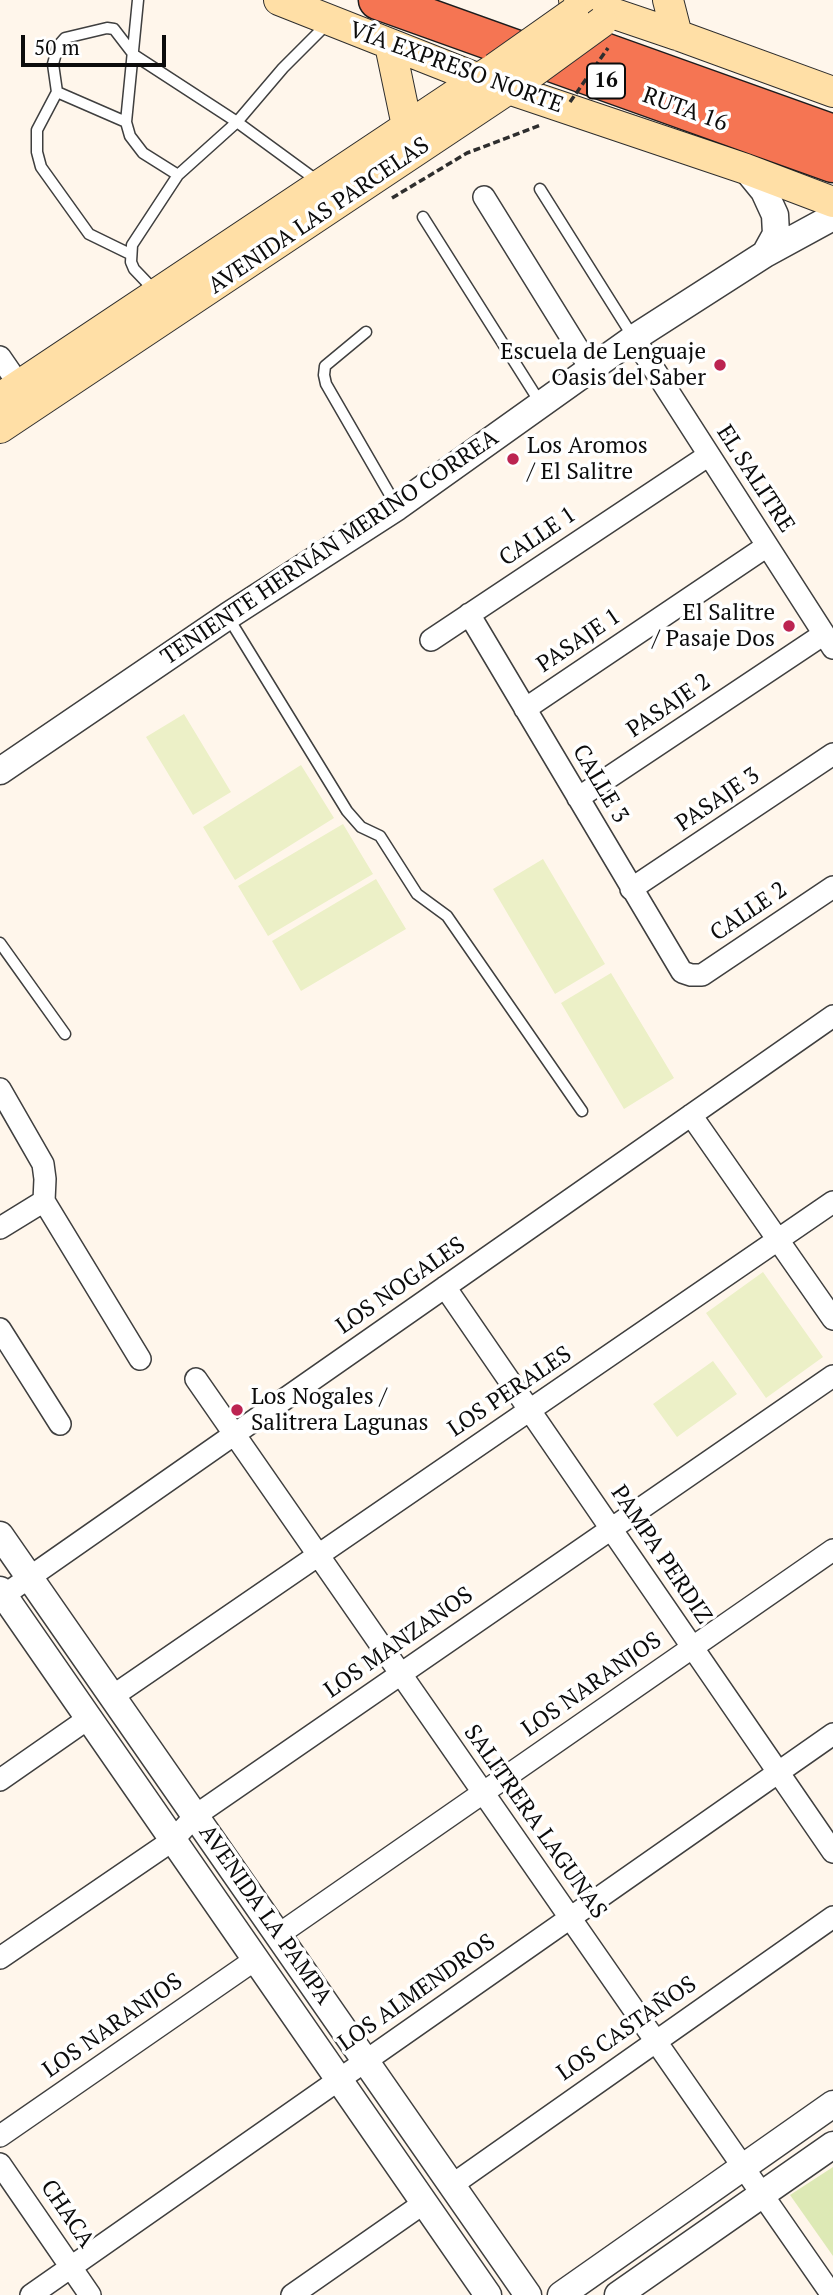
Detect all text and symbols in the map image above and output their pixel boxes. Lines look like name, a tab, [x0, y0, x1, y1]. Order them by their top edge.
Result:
street label: VÍA EXPRESO NORTE	[345, 16, 567, 120]
scale bar	[24, 21, 170, 65]
text: 50 m	[34, 33, 80, 61]
road number: 16	[587, 64, 625, 98]
street label: RUTA 16	[639, 82, 731, 138]
street label: AVENIDA LAS PARCELAS	[203, 132, 435, 300]
place label: Escuela de Lenguaje Oasis del Saber	[500, 338, 706, 392]
marker: Escuela de Lenguaje Oasis del Saber	[712, 357, 728, 373]
street label: EL SALITRE	[710, 420, 800, 538]
street label: TENIENTE HERNÁN MERINO CORREA	[156, 424, 504, 672]
place label: Los Aromos / El Salitre	[527, 432, 648, 486]
marker: Los Aromos / El Salitre	[505, 451, 521, 467]
street label: CALLE 1	[494, 501, 582, 573]
place label: El Salitre / Pasaje Dos	[652, 599, 775, 653]
street label: PASAJE 1	[532, 603, 626, 679]
marker: El Salitre / Pasaje Dos	[781, 618, 797, 634]
street label: PASAJE 2	[622, 668, 716, 744]
street label: CALLE 3	[566, 740, 634, 828]
street label: PASAJE 3	[671, 762, 765, 838]
street label: CALLE 2	[705, 876, 793, 948]
street label: LOS NOGALES	[331, 1231, 471, 1341]
street label: LOS PERALES	[443, 1341, 577, 1443]
place label: Los Nogales / Salitrera Lagunas	[251, 1383, 429, 1437]
marker: Los Nogales / Salitrera Lagunas	[229, 1402, 245, 1418]
street label: PAMPA PERDIZ	[604, 1480, 718, 1630]
street label: LOS MANZANOS	[319, 1582, 479, 1704]
street label: LOS NARANJOS	[517, 1627, 667, 1743]
street label: SALITRERA LAGUNAS	[458, 1720, 612, 1924]
street label: AVENIDA LA PAMPA	[193, 1820, 337, 2010]
street label: LOS ALMENDROS	[333, 1929, 501, 2057]
street label: LOS NARANJOS	[38, 1968, 188, 2084]
street label: LOS CASTAÑOS	[552, 1971, 702, 2087]
street label: CHACA	[34, 2175, 100, 2253]

